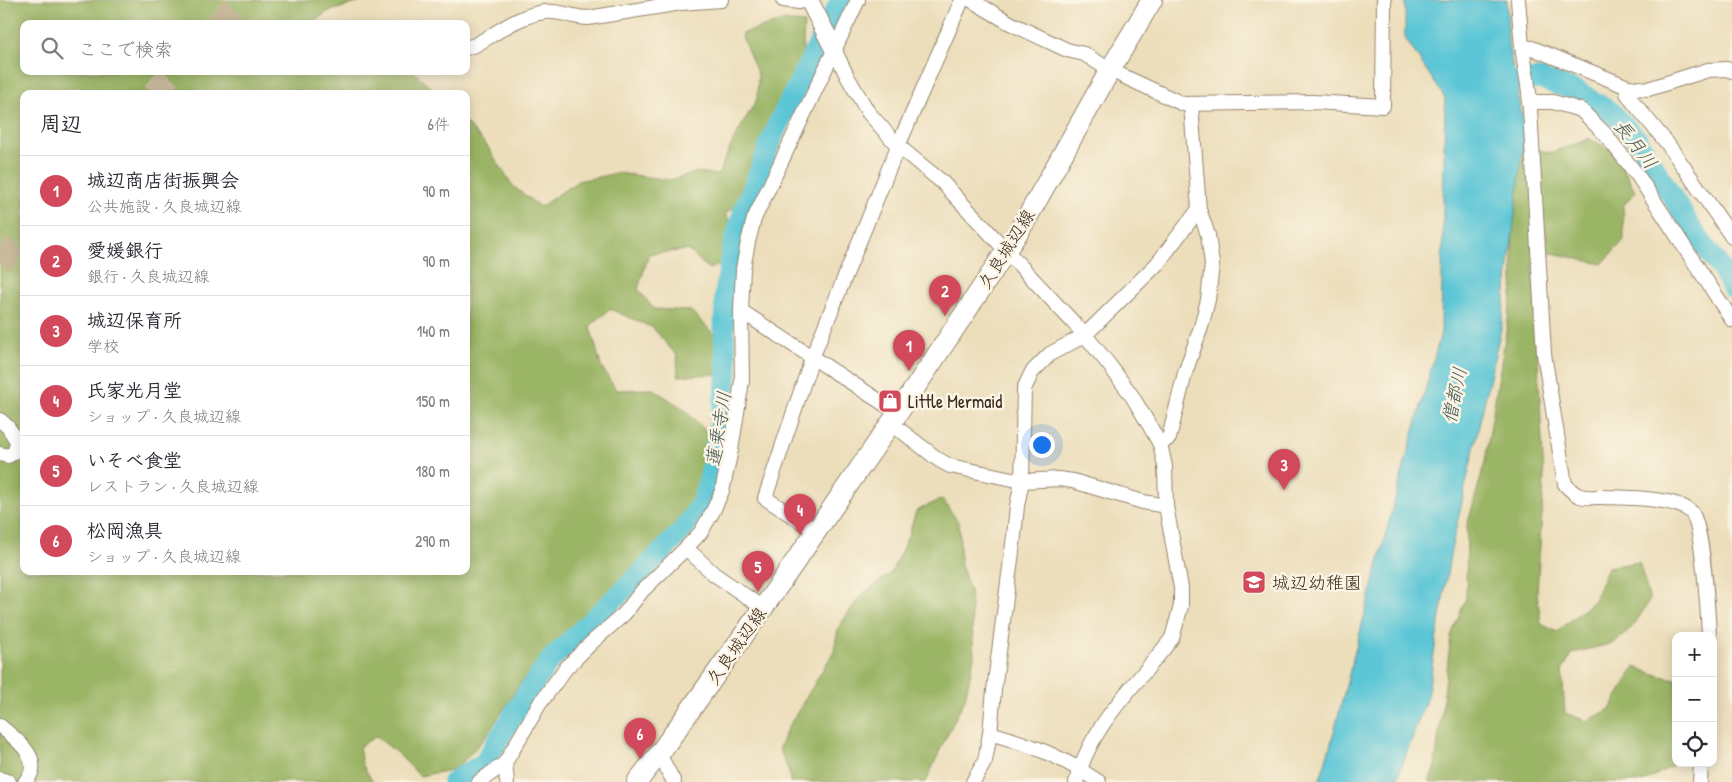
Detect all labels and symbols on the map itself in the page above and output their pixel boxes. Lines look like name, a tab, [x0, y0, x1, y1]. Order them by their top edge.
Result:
water label: 長月川	[1608, 114, 1664, 174]
street label: 久良城辺線	[972, 204, 1040, 294]
pin: 2	[929, 275, 961, 316]
pin: 1	[893, 330, 925, 371]
water label: 僧都川	[1435, 364, 1473, 426]
shop icon: Little Mermaid	[877, 388, 903, 414]
water label: 蓮乗寺川	[699, 389, 737, 469]
place label: Little Mermaid	[908, 389, 1002, 414]
your location	[1029, 432, 1055, 458]
pin: 3	[1268, 449, 1300, 490]
pin: 4	[784, 494, 816, 535]
pin: 5	[742, 551, 774, 592]
school or university icon: 城辺幼稚園	[1241, 569, 1267, 595]
place label: 城辺幼稚園	[1272, 570, 1362, 595]
street label: 久良城辺線	[700, 602, 772, 690]
pin: 6	[624, 718, 656, 759]

